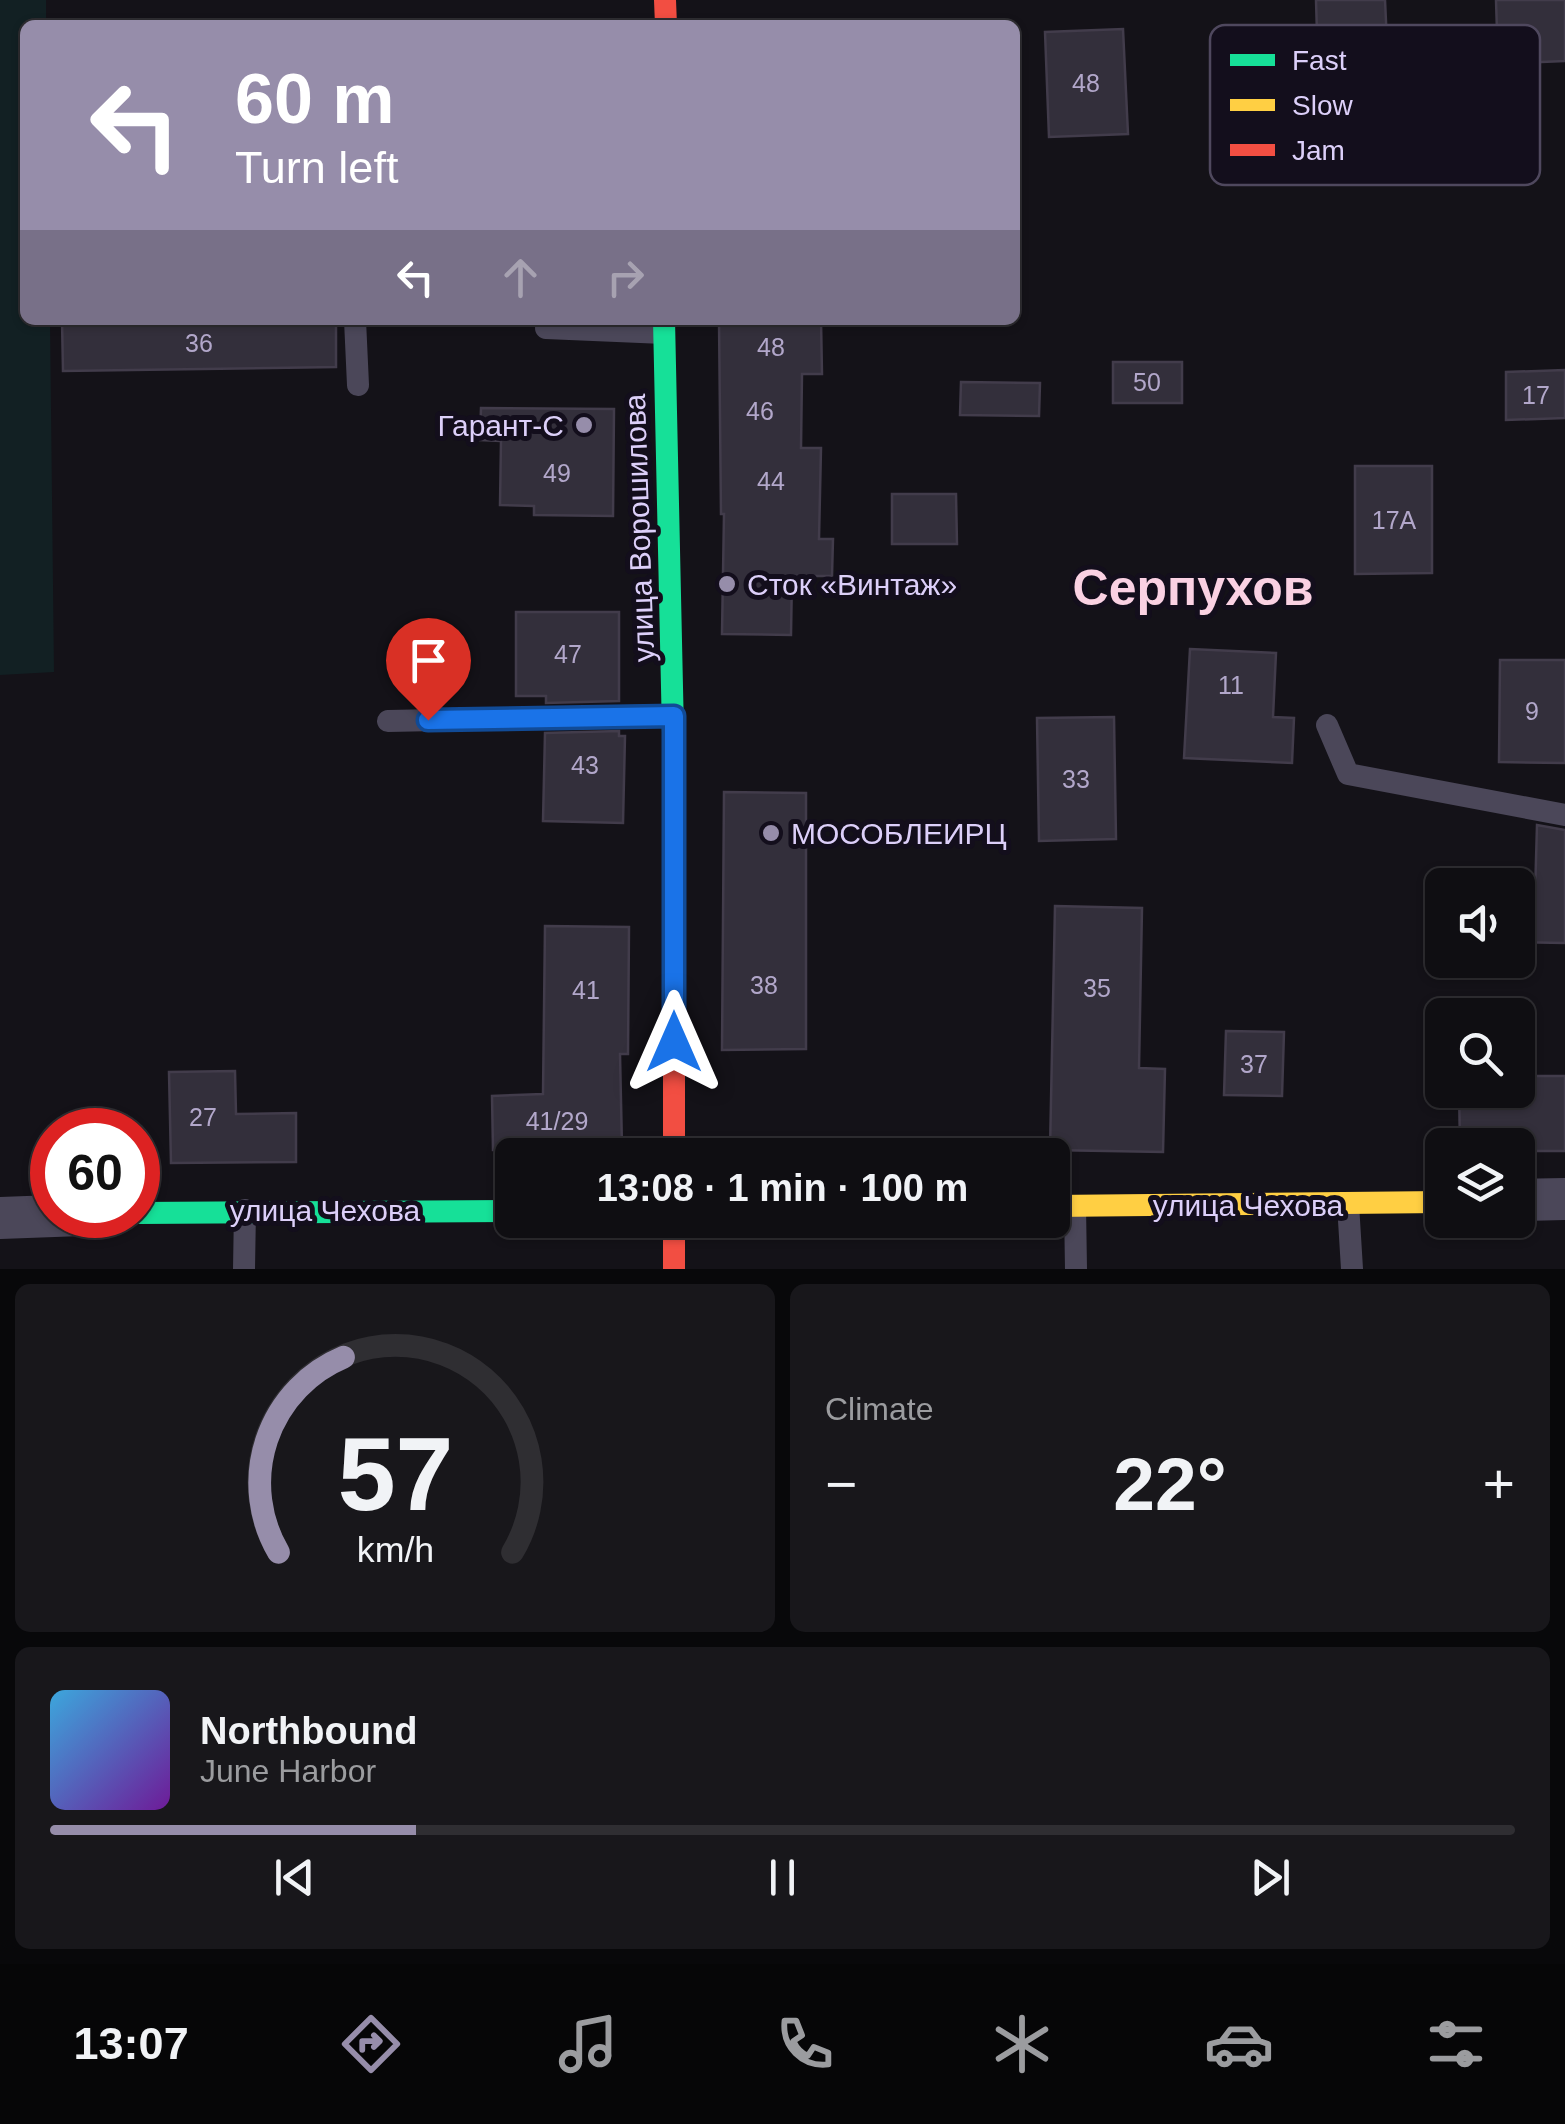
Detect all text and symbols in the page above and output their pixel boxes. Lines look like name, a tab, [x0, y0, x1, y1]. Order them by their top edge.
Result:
legend	[1210, 25, 1540, 185]
text: Fast	[1292, 45, 1347, 76]
icon: left	[70, 60, 200, 190]
text: 60 m	[235, 60, 395, 138]
house number: 48	[1072, 69, 1100, 97]
text: Slow	[1292, 90, 1353, 121]
text: Jam	[1292, 135, 1345, 166]
text: Turn left	[235, 142, 398, 193]
icon: left	[388, 250, 443, 305]
icon: ahead	[493, 250, 548, 305]
icon: right	[598, 250, 653, 305]
house number: 36	[185, 329, 213, 357]
house number: 48	[757, 333, 785, 361]
house number: 50	[1133, 368, 1161, 396]
house number: 17	[1522, 381, 1550, 409]
street label: улица Ворошилова	[618, 393, 660, 663]
house number: 46	[746, 397, 774, 425]
place label: Гарант-С	[437, 409, 564, 442]
marker: Гарант-С	[573, 414, 595, 436]
house number: 49	[543, 459, 571, 487]
house number: 44	[757, 467, 785, 495]
house number: 17А	[1372, 506, 1417, 534]
district label: Серпухов	[1073, 560, 1313, 616]
place label: Сток «Винтаж»	[747, 568, 957, 601]
marker: Сток «Винтаж»	[716, 573, 738, 595]
pin	[386, 618, 471, 721]
icon: arrive	[401, 633, 456, 688]
house number: 47	[554, 640, 582, 668]
house number: 11	[1218, 671, 1244, 699]
house number: 9	[1525, 697, 1539, 725]
house number: 43	[571, 751, 599, 779]
house number: 33	[1062, 765, 1090, 793]
place label: МОСОБЛЕИРЦ	[791, 817, 1007, 850]
marker: МОСОБЛЕИРЦ	[760, 822, 782, 844]
map controls	[1425, 868, 1535, 1238]
button: sound	[1425, 868, 1535, 978]
house number: 38	[750, 971, 778, 999]
house number: 35	[1083, 974, 1111, 1002]
house number: 41	[572, 976, 600, 1004]
position arrow	[622, 990, 726, 1094]
button: search	[1425, 998, 1535, 1108]
house number: 37	[1240, 1050, 1268, 1078]
house number: 27	[189, 1103, 217, 1131]
house number: 41/29	[526, 1107, 588, 1135]
speed limit sign: 60	[30, 1108, 160, 1238]
button: layers	[1425, 1128, 1535, 1238]
text: 13:08 · 1 min · 100 m	[597, 1167, 968, 1209]
street label: улица Чехова	[1153, 1189, 1344, 1222]
street label: улица Чехова	[230, 1194, 421, 1227]
text: Climate	[825, 1391, 933, 1427]
text: 57	[337, 1416, 453, 1532]
text: 22°	[1113, 1442, 1227, 1526]
text: −	[825, 1453, 857, 1515]
text: +	[1483, 1453, 1515, 1515]
text: km/h	[356, 1530, 434, 1570]
text: Northbound	[200, 1710, 417, 1752]
text: June Harbor	[200, 1753, 376, 1789]
icon: previous	[267, 1850, 322, 1905]
icon: pause	[755, 1850, 810, 1905]
icon: next	[1243, 1850, 1298, 1905]
icon: directions	[336, 2009, 406, 2079]
icon: music	[553, 2009, 623, 2079]
icon: phone	[770, 2009, 840, 2079]
icon: climate	[987, 2009, 1057, 2079]
icon: car	[1204, 2009, 1274, 2079]
icon: filters	[1421, 2009, 1491, 2079]
text: 13:07	[74, 2018, 189, 2069]

